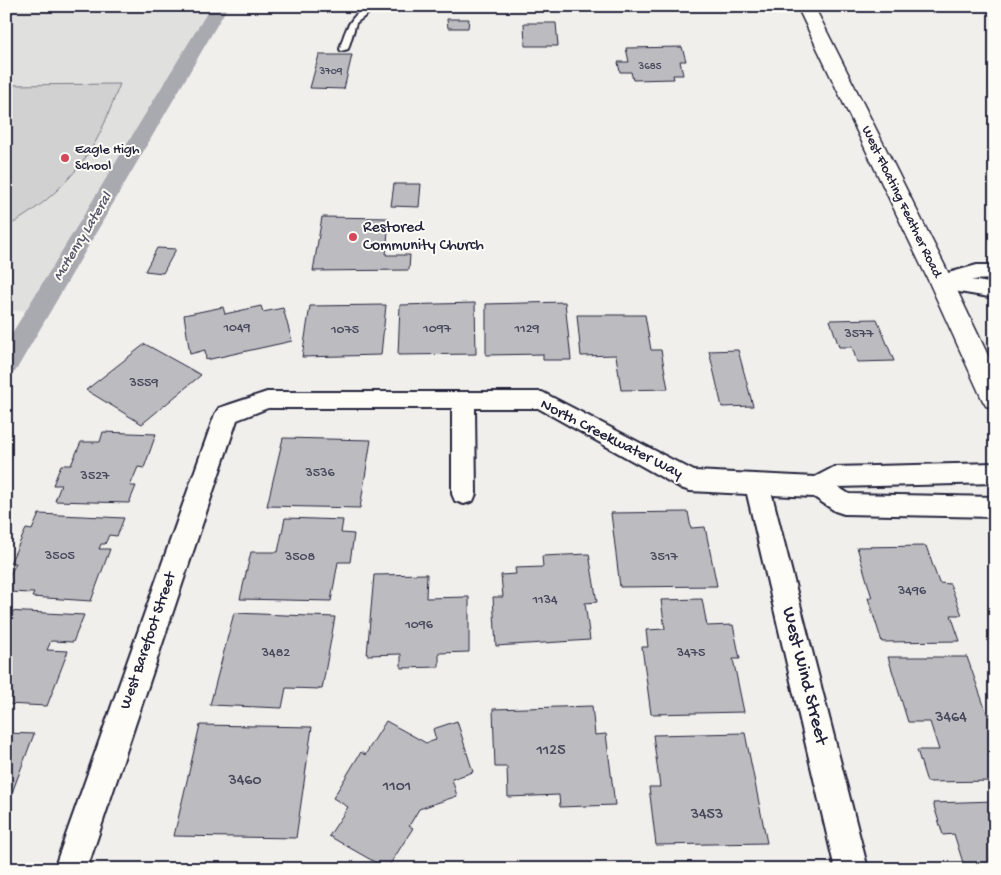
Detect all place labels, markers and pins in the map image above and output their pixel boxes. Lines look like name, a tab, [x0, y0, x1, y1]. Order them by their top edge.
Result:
place label: Eagle High School	[75, 142, 140, 175]
marker: Eagle High School	[59, 152, 71, 164]
place label: Restored Community Church	[363, 219, 484, 256]
marker: Restored Community Church	[347, 231, 359, 243]

